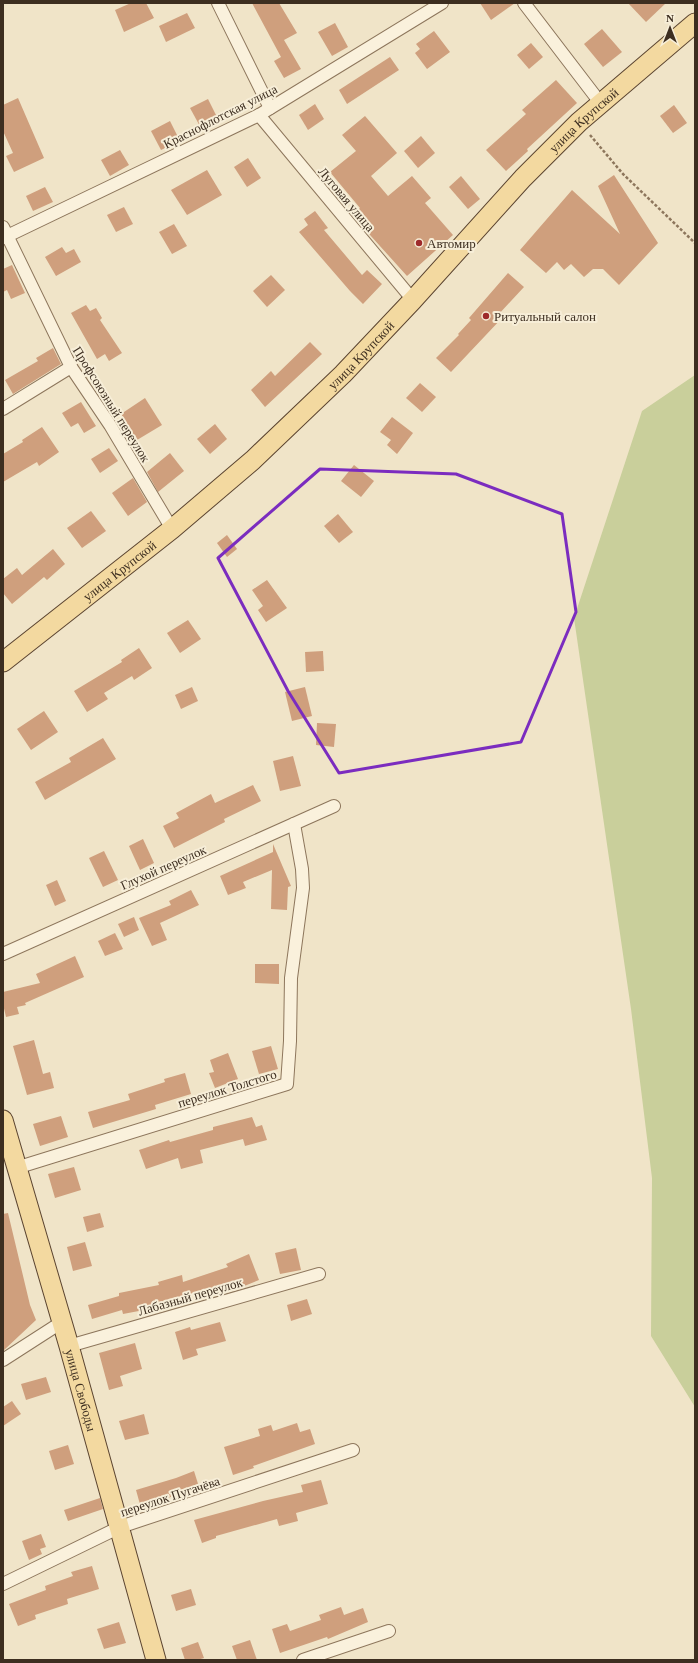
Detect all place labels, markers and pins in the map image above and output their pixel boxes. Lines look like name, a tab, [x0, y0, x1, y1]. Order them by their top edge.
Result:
place label: Автомир	[427, 236, 476, 251]
marker: Автомир	[414, 238, 424, 248]
place label: Ритуальный салон	[494, 309, 596, 324]
marker: Ритуальный салон	[481, 311, 491, 321]

